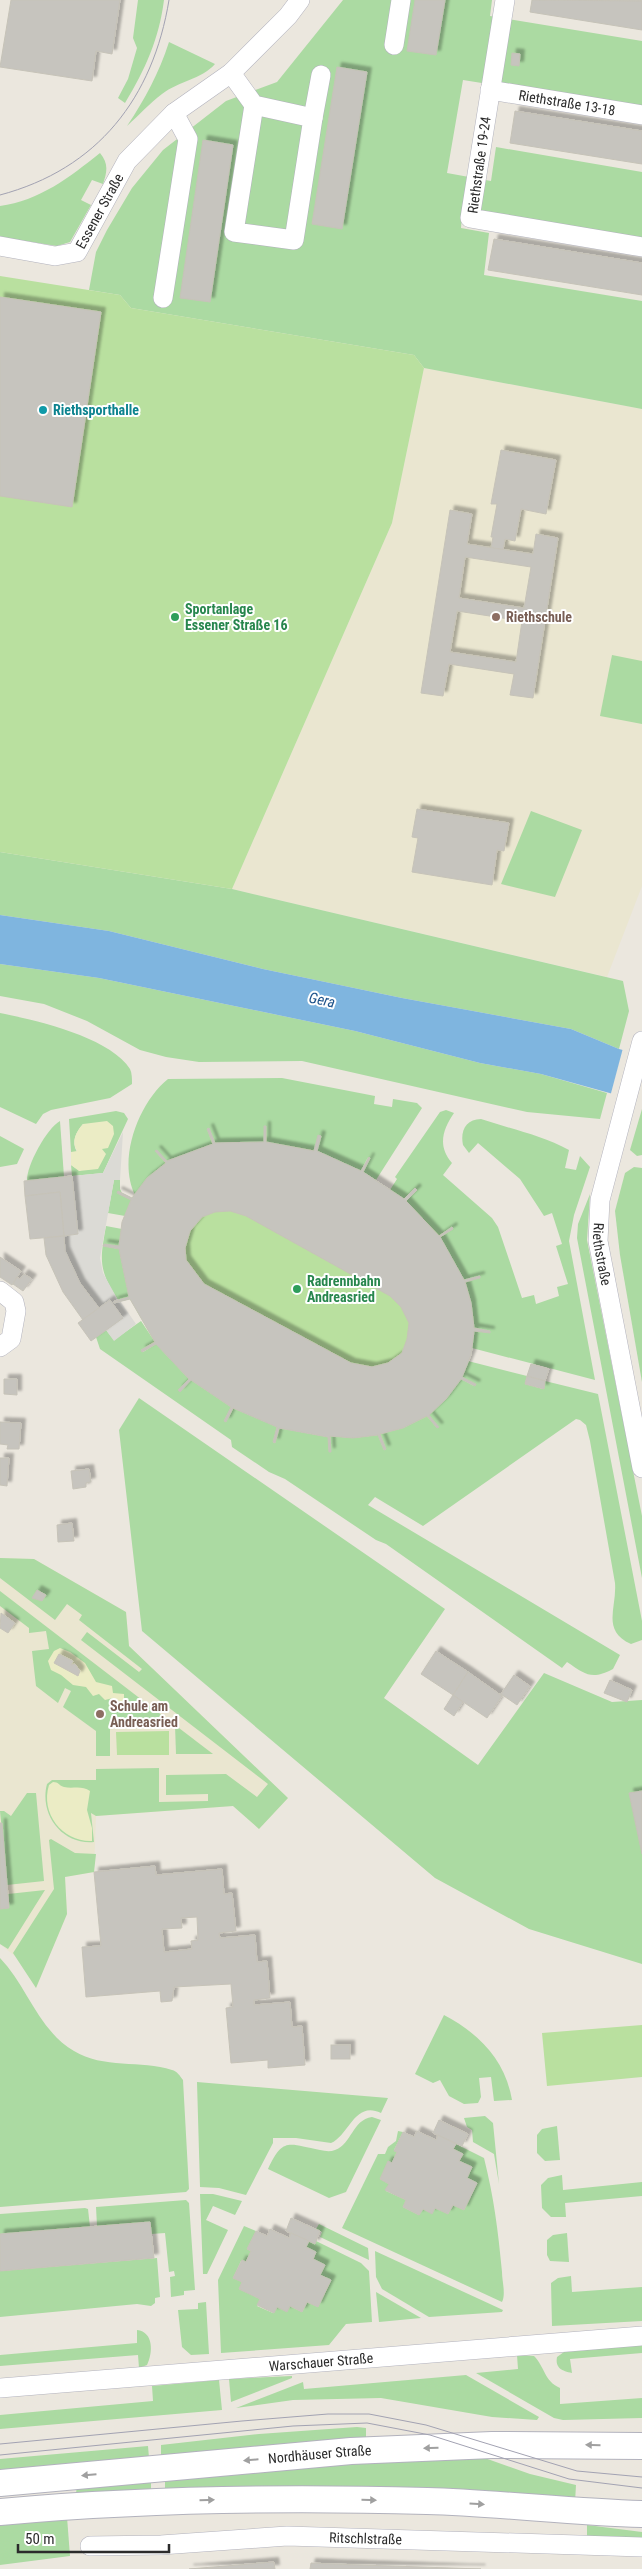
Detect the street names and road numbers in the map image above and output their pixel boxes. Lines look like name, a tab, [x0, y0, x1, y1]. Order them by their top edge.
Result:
street label: Riethstraße 13-18	[517, 87, 617, 118]
street label: Riethstraße 19-24	[464, 116, 494, 214]
street label: Essener Straße	[72, 170, 127, 251]
street label: Riethstraße	[590, 1222, 615, 1287]
street label: Warschauer Straße	[268, 2350, 374, 2374]
street label: Nordhäuser Straße	[267, 2442, 372, 2467]
street label: Ritschlstraße	[329, 2529, 403, 2548]

